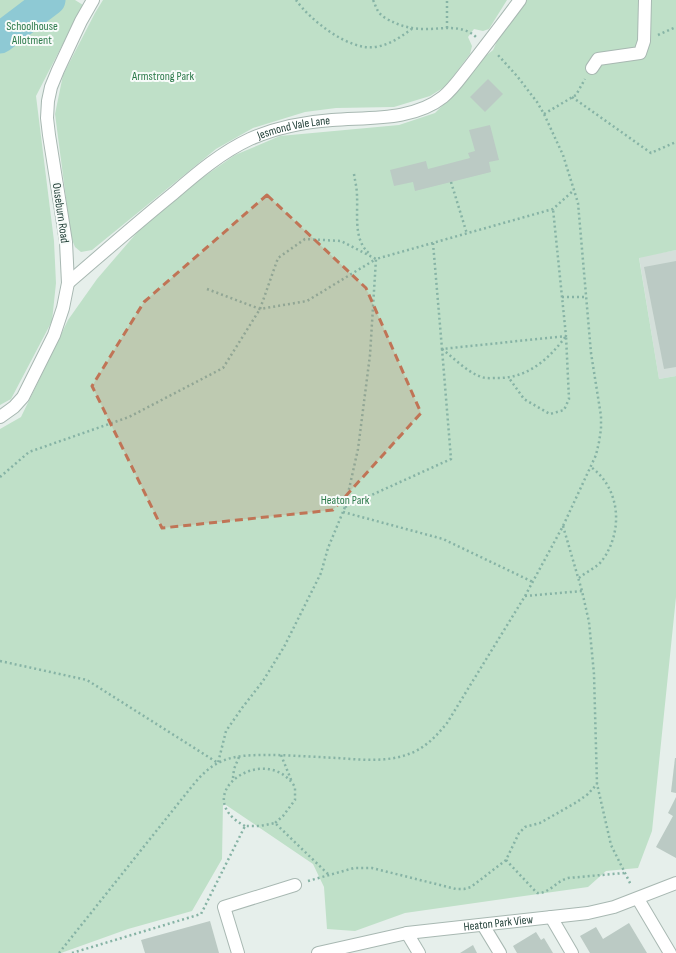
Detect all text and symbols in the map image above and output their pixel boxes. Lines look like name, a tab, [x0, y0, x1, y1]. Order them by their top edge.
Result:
park label: Schoolhouse Allotment	[6, 19, 58, 48]
park label: Armstrong Park	[131, 69, 194, 84]
street label: Jesmond Vale Lane	[254, 113, 331, 144]
street label: Ouseburn Road	[49, 182, 72, 244]
park label: Heaton Park	[321, 493, 370, 508]
street label: Heaton Park View	[463, 912, 534, 935]

